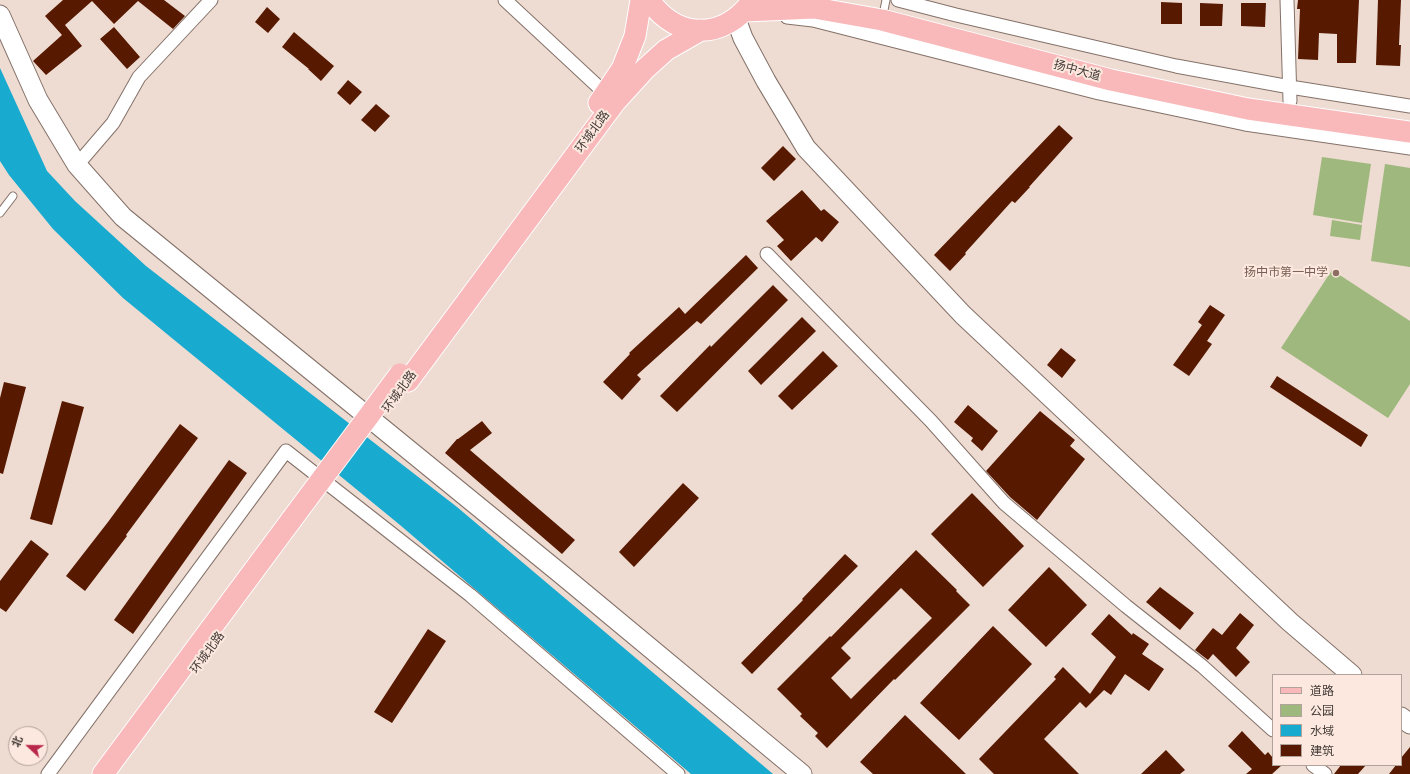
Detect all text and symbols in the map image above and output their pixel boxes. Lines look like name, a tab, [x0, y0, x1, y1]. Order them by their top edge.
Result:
street label: 扬中大道	[1052, 58, 1102, 84]
street label: 环城北路	[573, 108, 613, 156]
place label: 扬中市第一中学	[1244, 266, 1328, 280]
marker: 扬中市第一中学	[1331, 268, 1341, 278]
street label: 环城北路	[380, 368, 420, 416]
street label: 环城北路	[188, 629, 228, 677]
legend	[1272, 674, 1402, 766]
text: 道路	[1310, 684, 1334, 699]
text: 公园	[1310, 704, 1334, 719]
text: 水域	[1310, 724, 1334, 739]
north arrow	[8, 726, 48, 766]
text: 北	[9, 734, 25, 749]
text: 建筑	[1310, 744, 1334, 759]

